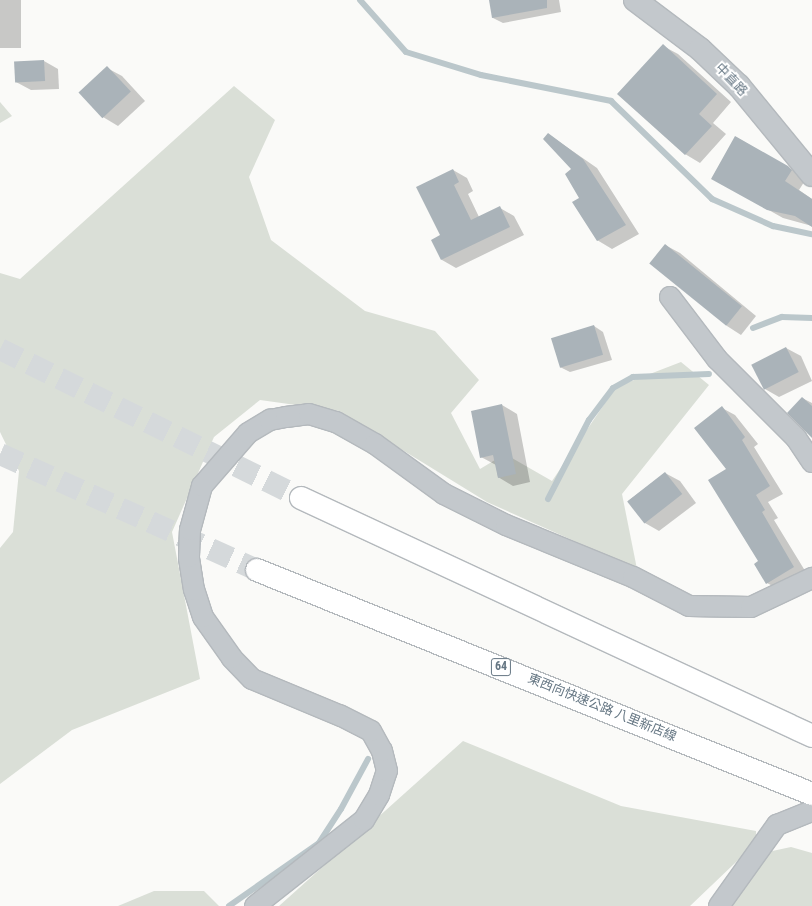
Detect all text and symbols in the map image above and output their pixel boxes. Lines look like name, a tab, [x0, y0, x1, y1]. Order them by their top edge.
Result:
street label: 中直路	[712, 61, 750, 99]
road number: 64	[490, 657, 512, 677]
street label: 東西向快速公路 八里新店線	[525, 671, 679, 745]

